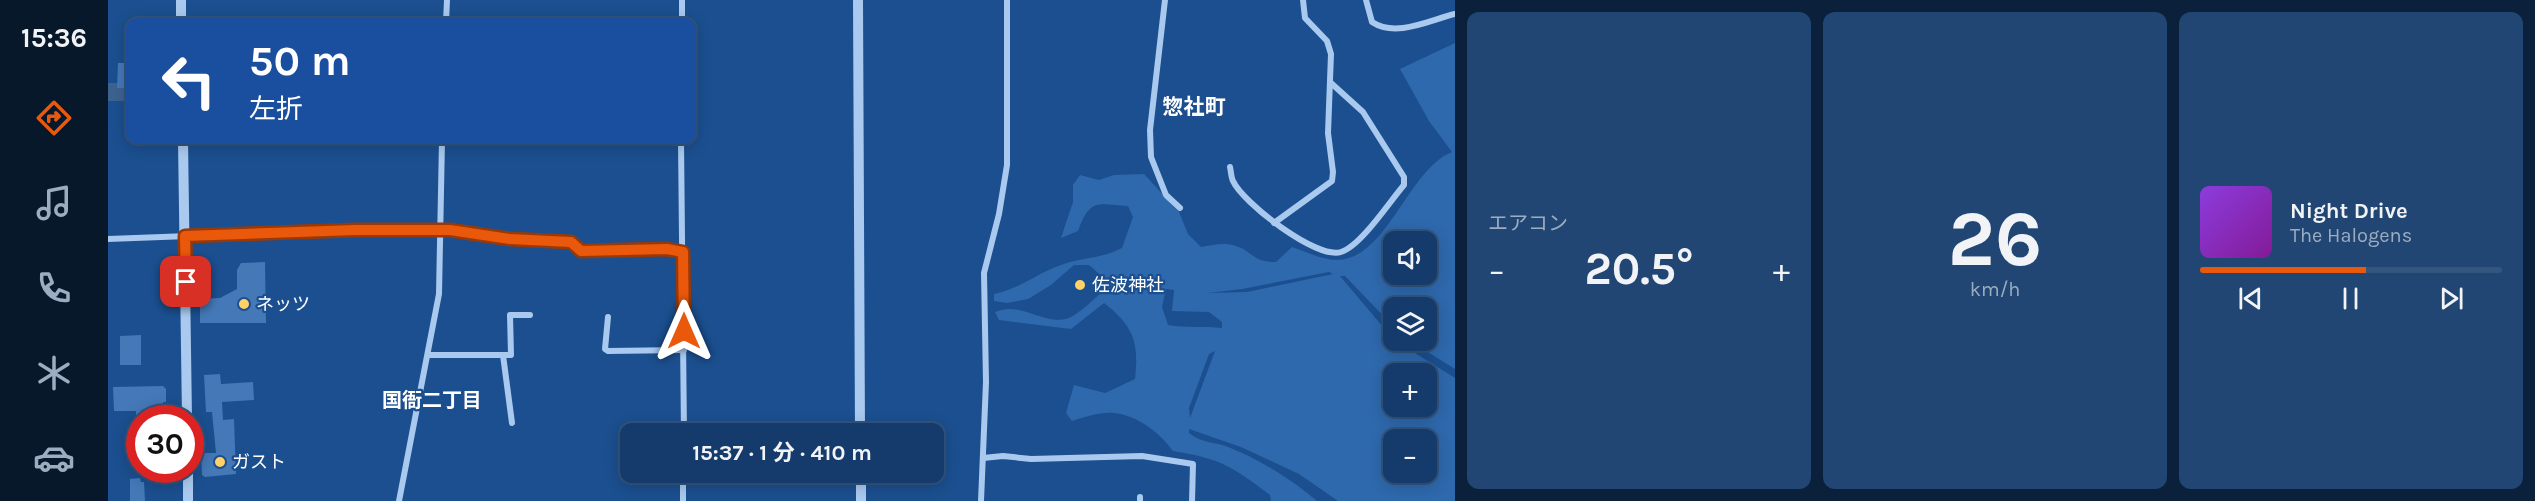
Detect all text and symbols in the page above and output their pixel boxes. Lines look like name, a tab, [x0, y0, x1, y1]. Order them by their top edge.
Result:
text: 15:36	[21, 22, 87, 54]
text: 50 m	[249, 36, 351, 86]
icon: left	[150, 42, 228, 120]
text: 左折	[249, 93, 303, 125]
district label: 惣社町	[1163, 95, 1226, 119]
icon: directions	[33, 97, 75, 139]
icon: music	[33, 182, 75, 224]
text: 26	[1948, 193, 2042, 285]
text: Night Drive	[2290, 198, 2408, 224]
text: エアコン	[1488, 212, 1568, 235]
text: The Halogens	[2290, 224, 2412, 247]
map controls	[1383, 231, 1437, 483]
button: sound	[1383, 231, 1437, 285]
text: 20.5°	[1584, 243, 1694, 295]
text: −	[1488, 251, 1505, 289]
text: +	[1773, 251, 1790, 289]
pin	[160, 256, 211, 307]
icon: arrive	[169, 265, 202, 298]
icon: phone	[33, 267, 75, 309]
place label: 佐波神社	[1092, 274, 1164, 296]
marker: 佐波神社	[1073, 278, 1087, 292]
text: km/h	[1970, 278, 2020, 301]
icon: previous	[2234, 282, 2267, 315]
icon: pause	[2334, 282, 2367, 315]
icon: next	[2435, 282, 2468, 315]
place label: ネッツ	[256, 293, 310, 315]
marker: ネッツ	[237, 297, 251, 311]
button: layers	[1383, 297, 1437, 351]
position arrow	[652, 299, 716, 363]
icon: climate	[33, 352, 75, 394]
button: +	[1383, 363, 1437, 417]
district label: 国衙二丁目	[382, 389, 482, 412]
speed limit sign: 30	[126, 405, 204, 483]
button: −	[1383, 429, 1437, 483]
icon: car	[33, 437, 75, 479]
text: 15:37 · 1 分 · 410 m	[692, 440, 872, 466]
place label: ガスト	[232, 451, 286, 473]
marker: ガスト	[213, 455, 227, 469]

